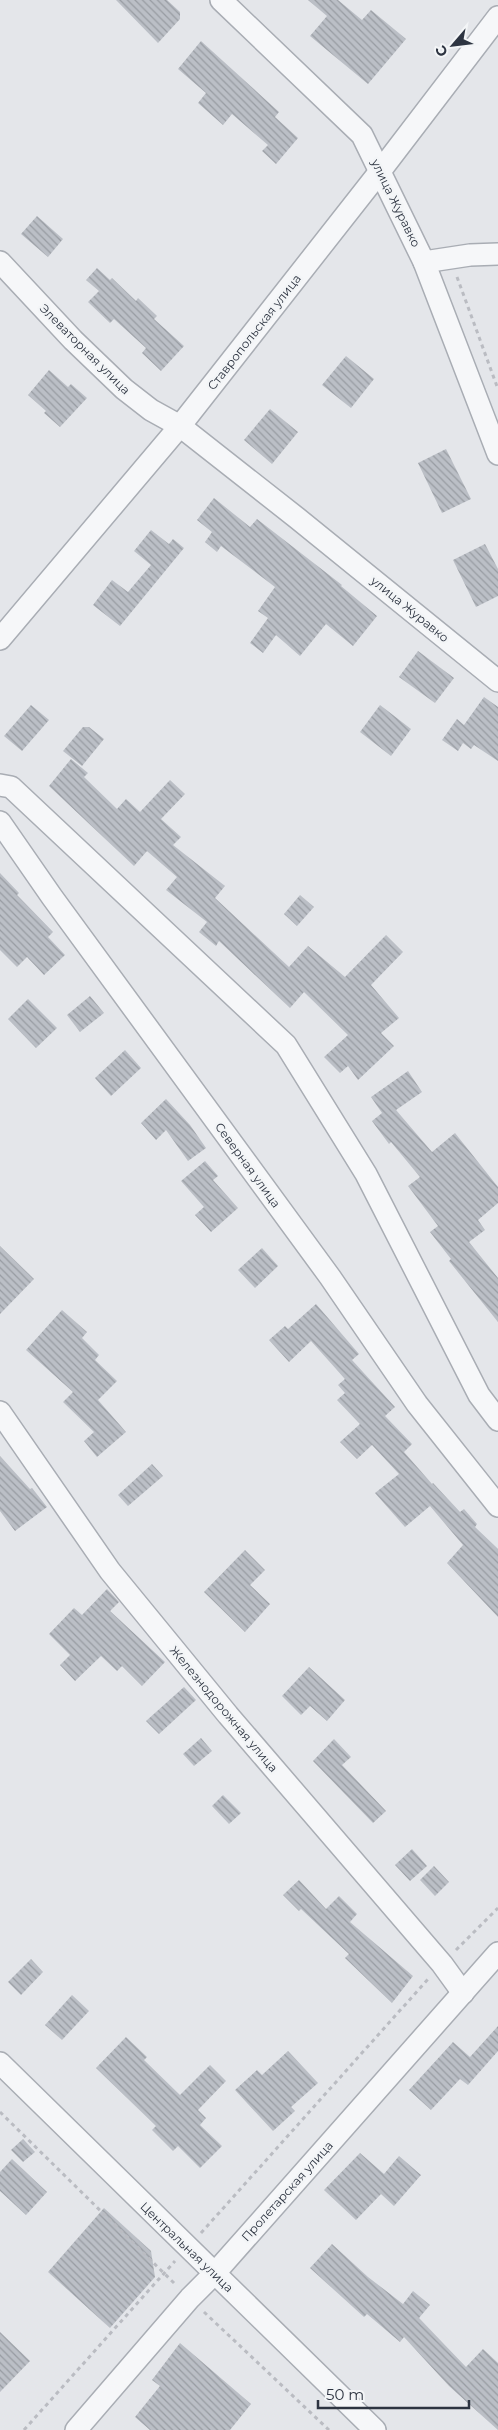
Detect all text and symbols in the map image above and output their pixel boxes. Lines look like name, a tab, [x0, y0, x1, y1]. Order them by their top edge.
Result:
north arrow	[428, 20, 478, 70]
text: С	[431, 42, 452, 60]
street label: улица Журавко	[368, 156, 424, 250]
street label: Ставропольская улица	[204, 271, 304, 393]
street label: Элеваторная улица	[37, 301, 133, 397]
street label: улица Журавко	[367, 572, 452, 645]
street label: Северная улица	[212, 1119, 284, 1211]
street label: Железнодорожная улица	[167, 1643, 281, 1775]
street label: Пролетарская улица	[238, 2138, 336, 2244]
street label: Центральная улица	[137, 2199, 237, 2295]
scale bar	[318, 2378, 469, 2410]
text: 50 m	[326, 2385, 364, 2404]

